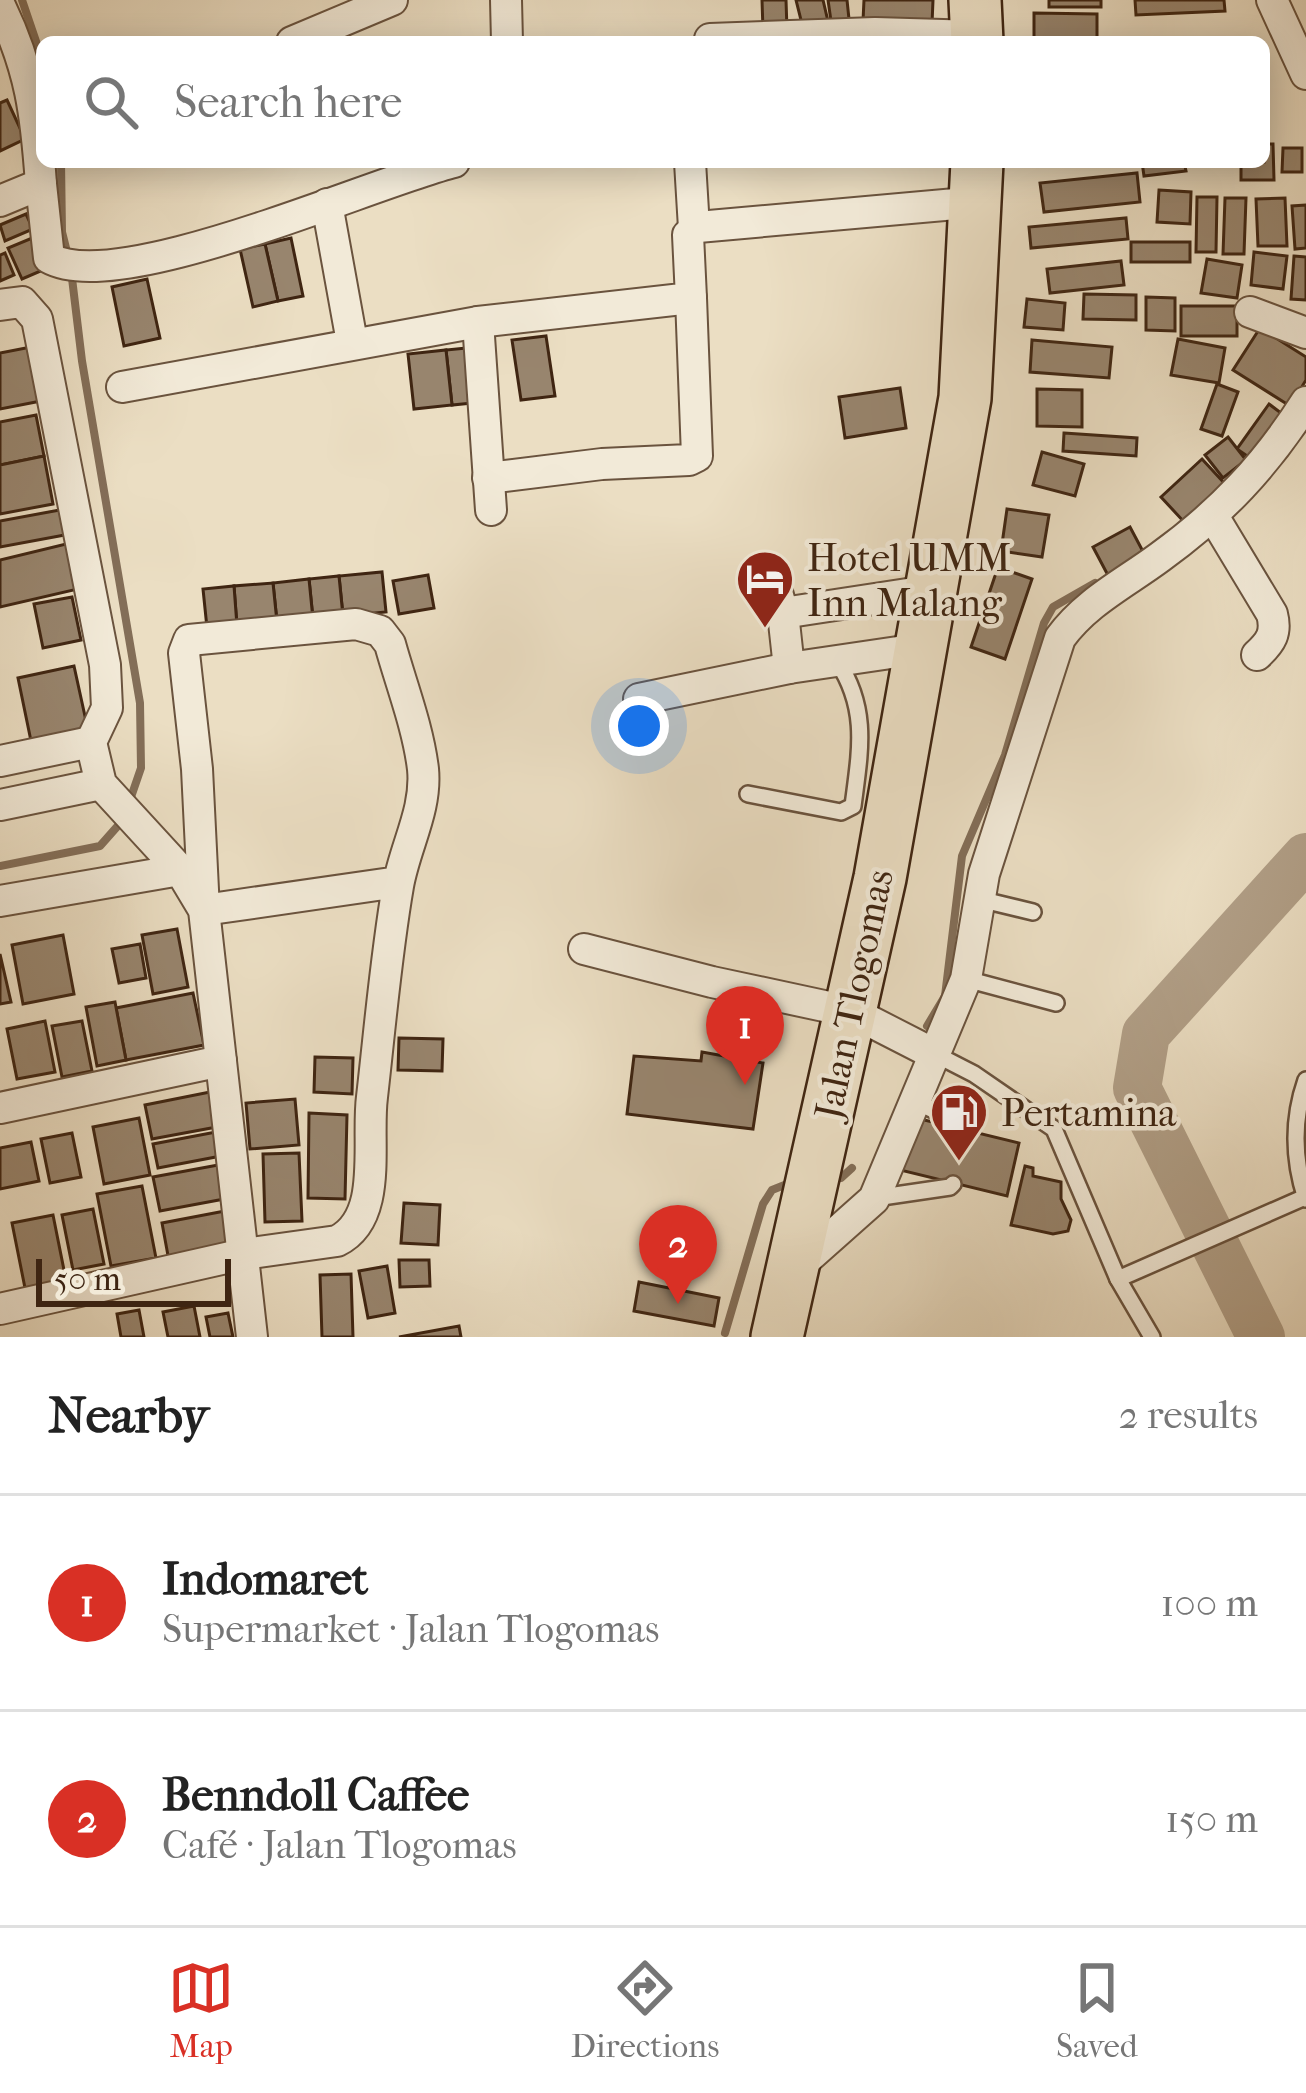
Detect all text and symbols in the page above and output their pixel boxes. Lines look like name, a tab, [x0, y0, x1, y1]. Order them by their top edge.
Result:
search box	[36, 36, 1270, 168]
icon: search	[78, 69, 144, 135]
text: Search here	[174, 76, 402, 129]
place label: Hotel UMM Inn Malang	[807, 535, 1011, 626]
hotel icon: Hotel UMM Inn Malang	[734, 548, 796, 630]
your location	[609, 696, 669, 756]
street label: Jalan Tlogomas	[804, 865, 903, 1126]
pin: 1	[706, 986, 784, 1085]
fuel station icon: Pertamina	[928, 1081, 990, 1163]
place label: Pertamina	[1001, 1090, 1177, 1136]
pin: 2	[639, 1205, 717, 1304]
scale bar	[36, 1253, 231, 1306]
text: 50 m	[54, 1260, 121, 1299]
text: Nearby	[48, 1385, 209, 1445]
text: 2 results	[1119, 1392, 1258, 1438]
text: Indomaret	[162, 1553, 368, 1606]
text: 1	[80, 1580, 94, 1626]
text: 100 m	[1160, 1580, 1258, 1626]
text: Supermarket · Jalan Tlogomas	[162, 1606, 659, 1652]
text: Benndoll Caffee	[162, 1769, 469, 1822]
text: 2	[77, 1796, 97, 1842]
text: 150 m	[1165, 1796, 1258, 1842]
text: Café · Jalan Tlogomas	[162, 1822, 517, 1868]
tab: Map	[168, 1955, 234, 2066]
tab: Directions	[571, 1955, 719, 2066]
tab: Saved	[1056, 1955, 1138, 2066]

